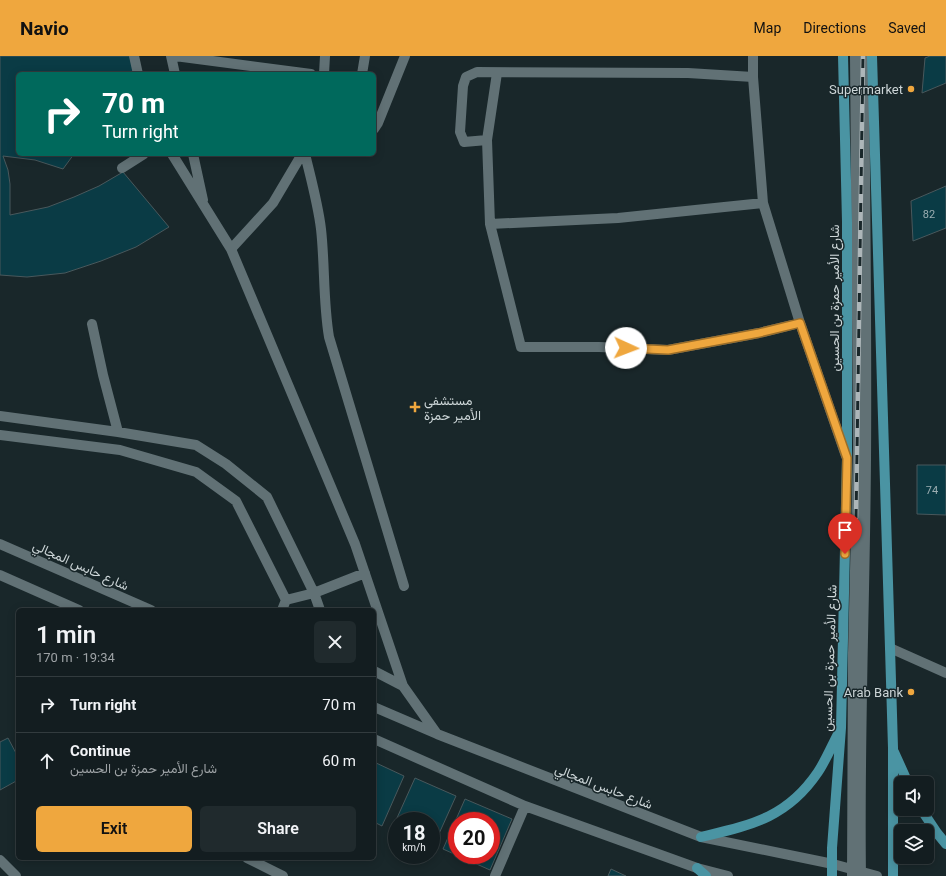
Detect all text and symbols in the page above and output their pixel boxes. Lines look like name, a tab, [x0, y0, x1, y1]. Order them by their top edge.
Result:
text: Navio	[20, 17, 69, 40]
text: Map	[754, 20, 781, 36]
text: Directions	[803, 20, 866, 36]
text: Saved	[888, 20, 926, 36]
place label: Supermarket	[829, 82, 903, 97]
marker: Supermarket	[906, 84, 916, 94]
text: 70 m	[102, 87, 165, 120]
icon: right	[36, 88, 88, 140]
text: Turn right	[102, 121, 179, 142]
house number: 82	[923, 208, 935, 221]
street label: شارع الأمير حمزة بن الحسين	[827, 224, 844, 372]
position arrow	[605, 327, 647, 369]
place label: مستشفى الأمير حمزة	[424, 393, 481, 424]
marker: مستشفى الأمير حمزة	[409, 401, 421, 413]
house number: 74	[926, 484, 938, 497]
pin	[828, 513, 862, 554]
icon: arrive	[834, 519, 856, 541]
street label: شارع حابس المجالي	[29, 538, 131, 596]
street label: شارع الأمير حمزة بن الحسين	[819, 584, 842, 732]
text: 1 min	[36, 621, 96, 649]
button: close	[314, 621, 356, 663]
text: 170 m · 19:34	[36, 650, 115, 665]
place label: Arab Bank	[844, 685, 903, 700]
marker: Arab Bank	[906, 687, 916, 697]
icon: right	[36, 694, 58, 716]
text: Turn right	[70, 696, 136, 714]
text: 70 m	[322, 696, 356, 714]
text: Continue	[70, 742, 131, 760]
icon: ahead	[36, 750, 58, 772]
text: 60 m	[322, 752, 356, 770]
text: شارع الأمير حمزة بن الحسين	[70, 761, 217, 776]
street label: شارع حابس المجالي	[552, 761, 655, 815]
map controls	[894, 776, 934, 864]
button: sound	[894, 776, 934, 816]
button: Exit	[36, 806, 192, 852]
button: Share	[200, 806, 356, 852]
speed limit sign: 20	[448, 812, 500, 864]
text: 18	[403, 821, 425, 845]
button: layers	[894, 824, 934, 864]
text: km/h	[402, 842, 426, 853]

